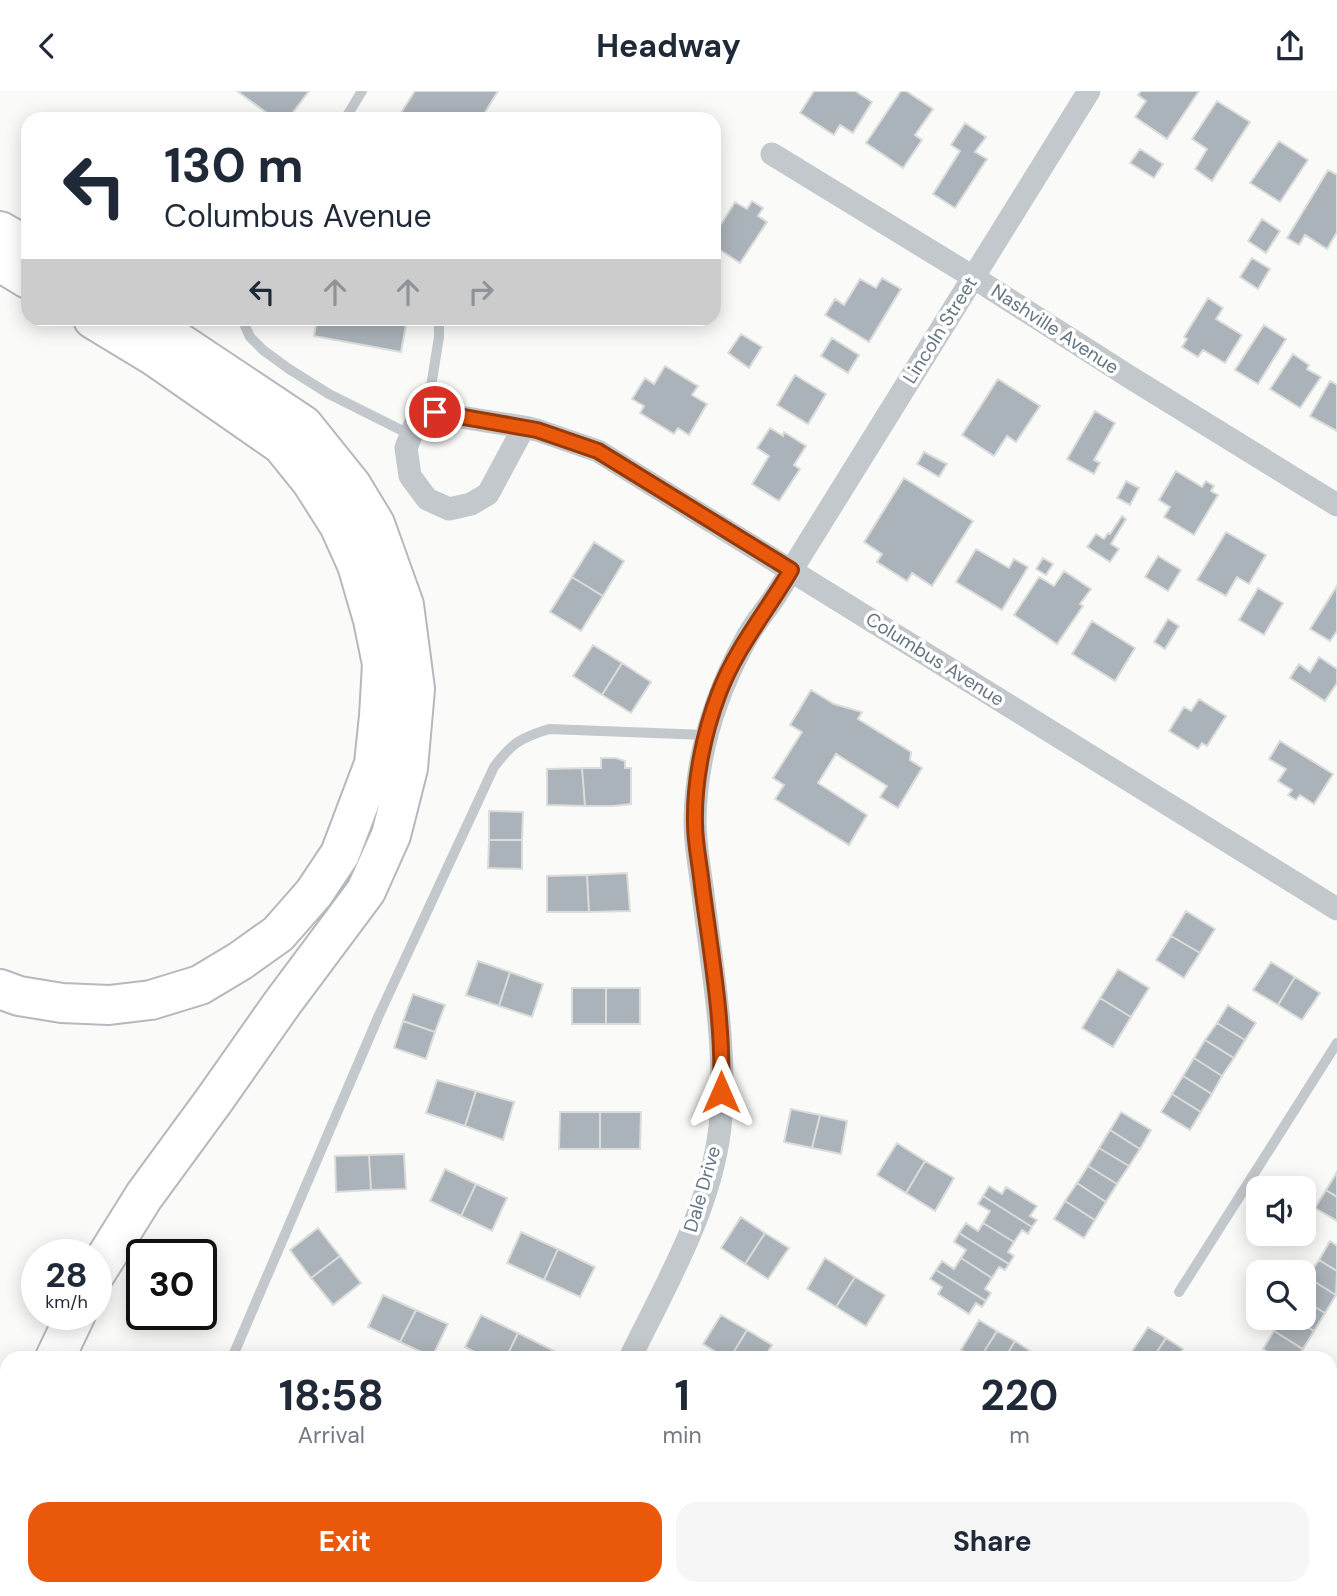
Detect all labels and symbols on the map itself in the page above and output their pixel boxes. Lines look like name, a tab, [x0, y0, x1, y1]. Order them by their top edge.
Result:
street label: Lincoln Street	[897, 272, 983, 388]
street label: Nashville Avenue	[986, 278, 1124, 380]
pin	[405, 382, 465, 442]
street label: Columbus Avenue	[861, 606, 1009, 712]
position arrow	[684, 1055, 758, 1129]
street label: Dale Drive	[678, 1143, 726, 1235]
speed limit sign: 30	[126, 1239, 217, 1330]

